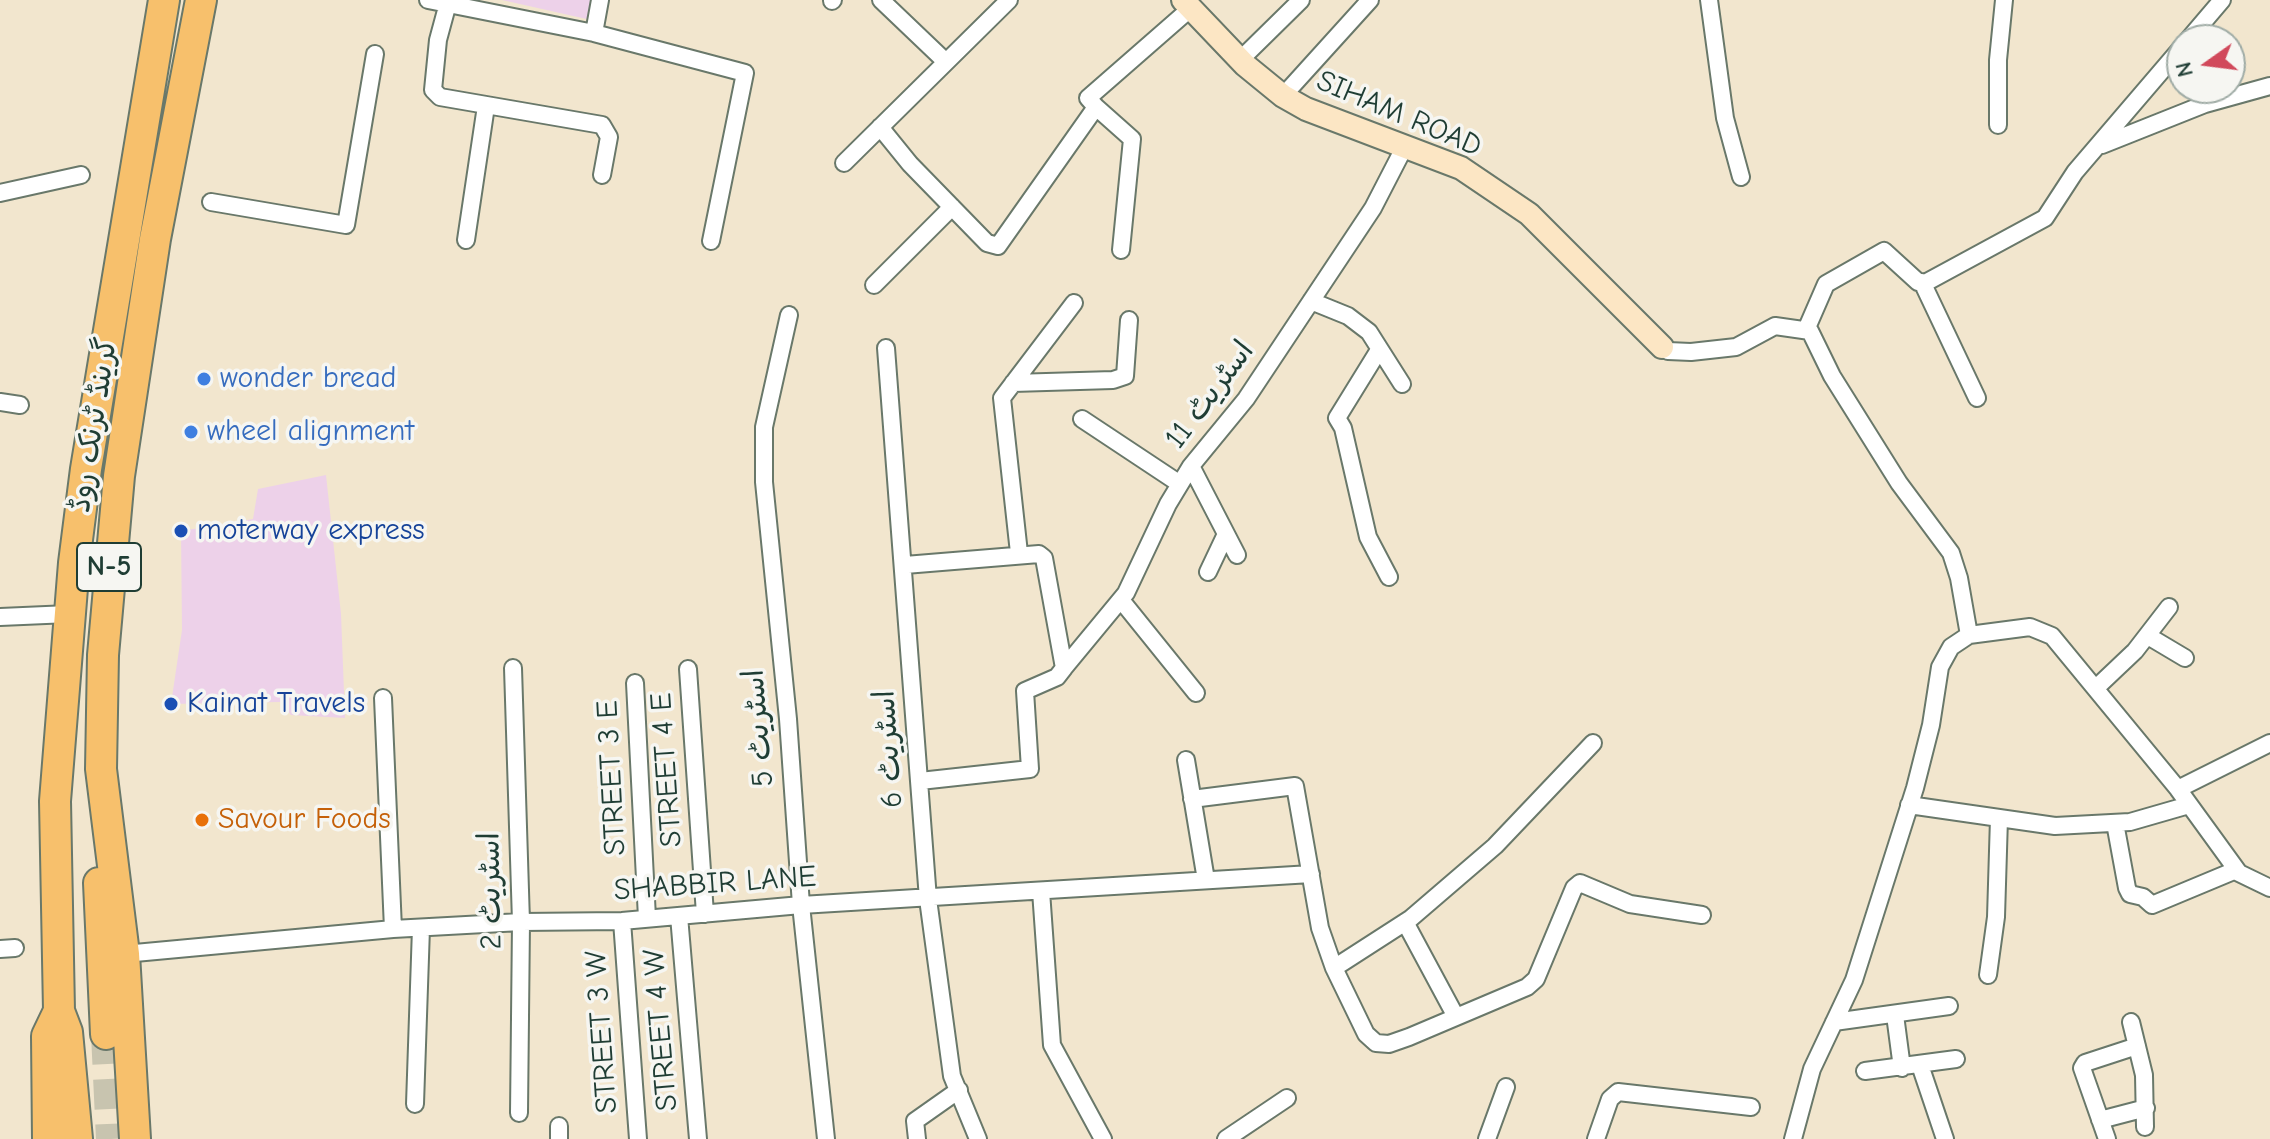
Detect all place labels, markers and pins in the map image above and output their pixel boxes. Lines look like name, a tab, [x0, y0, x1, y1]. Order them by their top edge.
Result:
place label: wonder bread	[220, 361, 397, 397]
marker: wonder bread	[195, 370, 213, 388]
place label: wheel alignment	[207, 414, 414, 450]
marker: wheel alignment	[182, 423, 200, 441]
place label: moterway express	[197, 513, 425, 549]
marker: moterway express	[172, 522, 190, 540]
place label: Kainat Travels	[187, 686, 365, 722]
marker: Kainat Travels	[162, 695, 180, 713]
place label: Savour Foods	[218, 802, 391, 838]
marker: Savour Foods	[193, 811, 211, 829]

